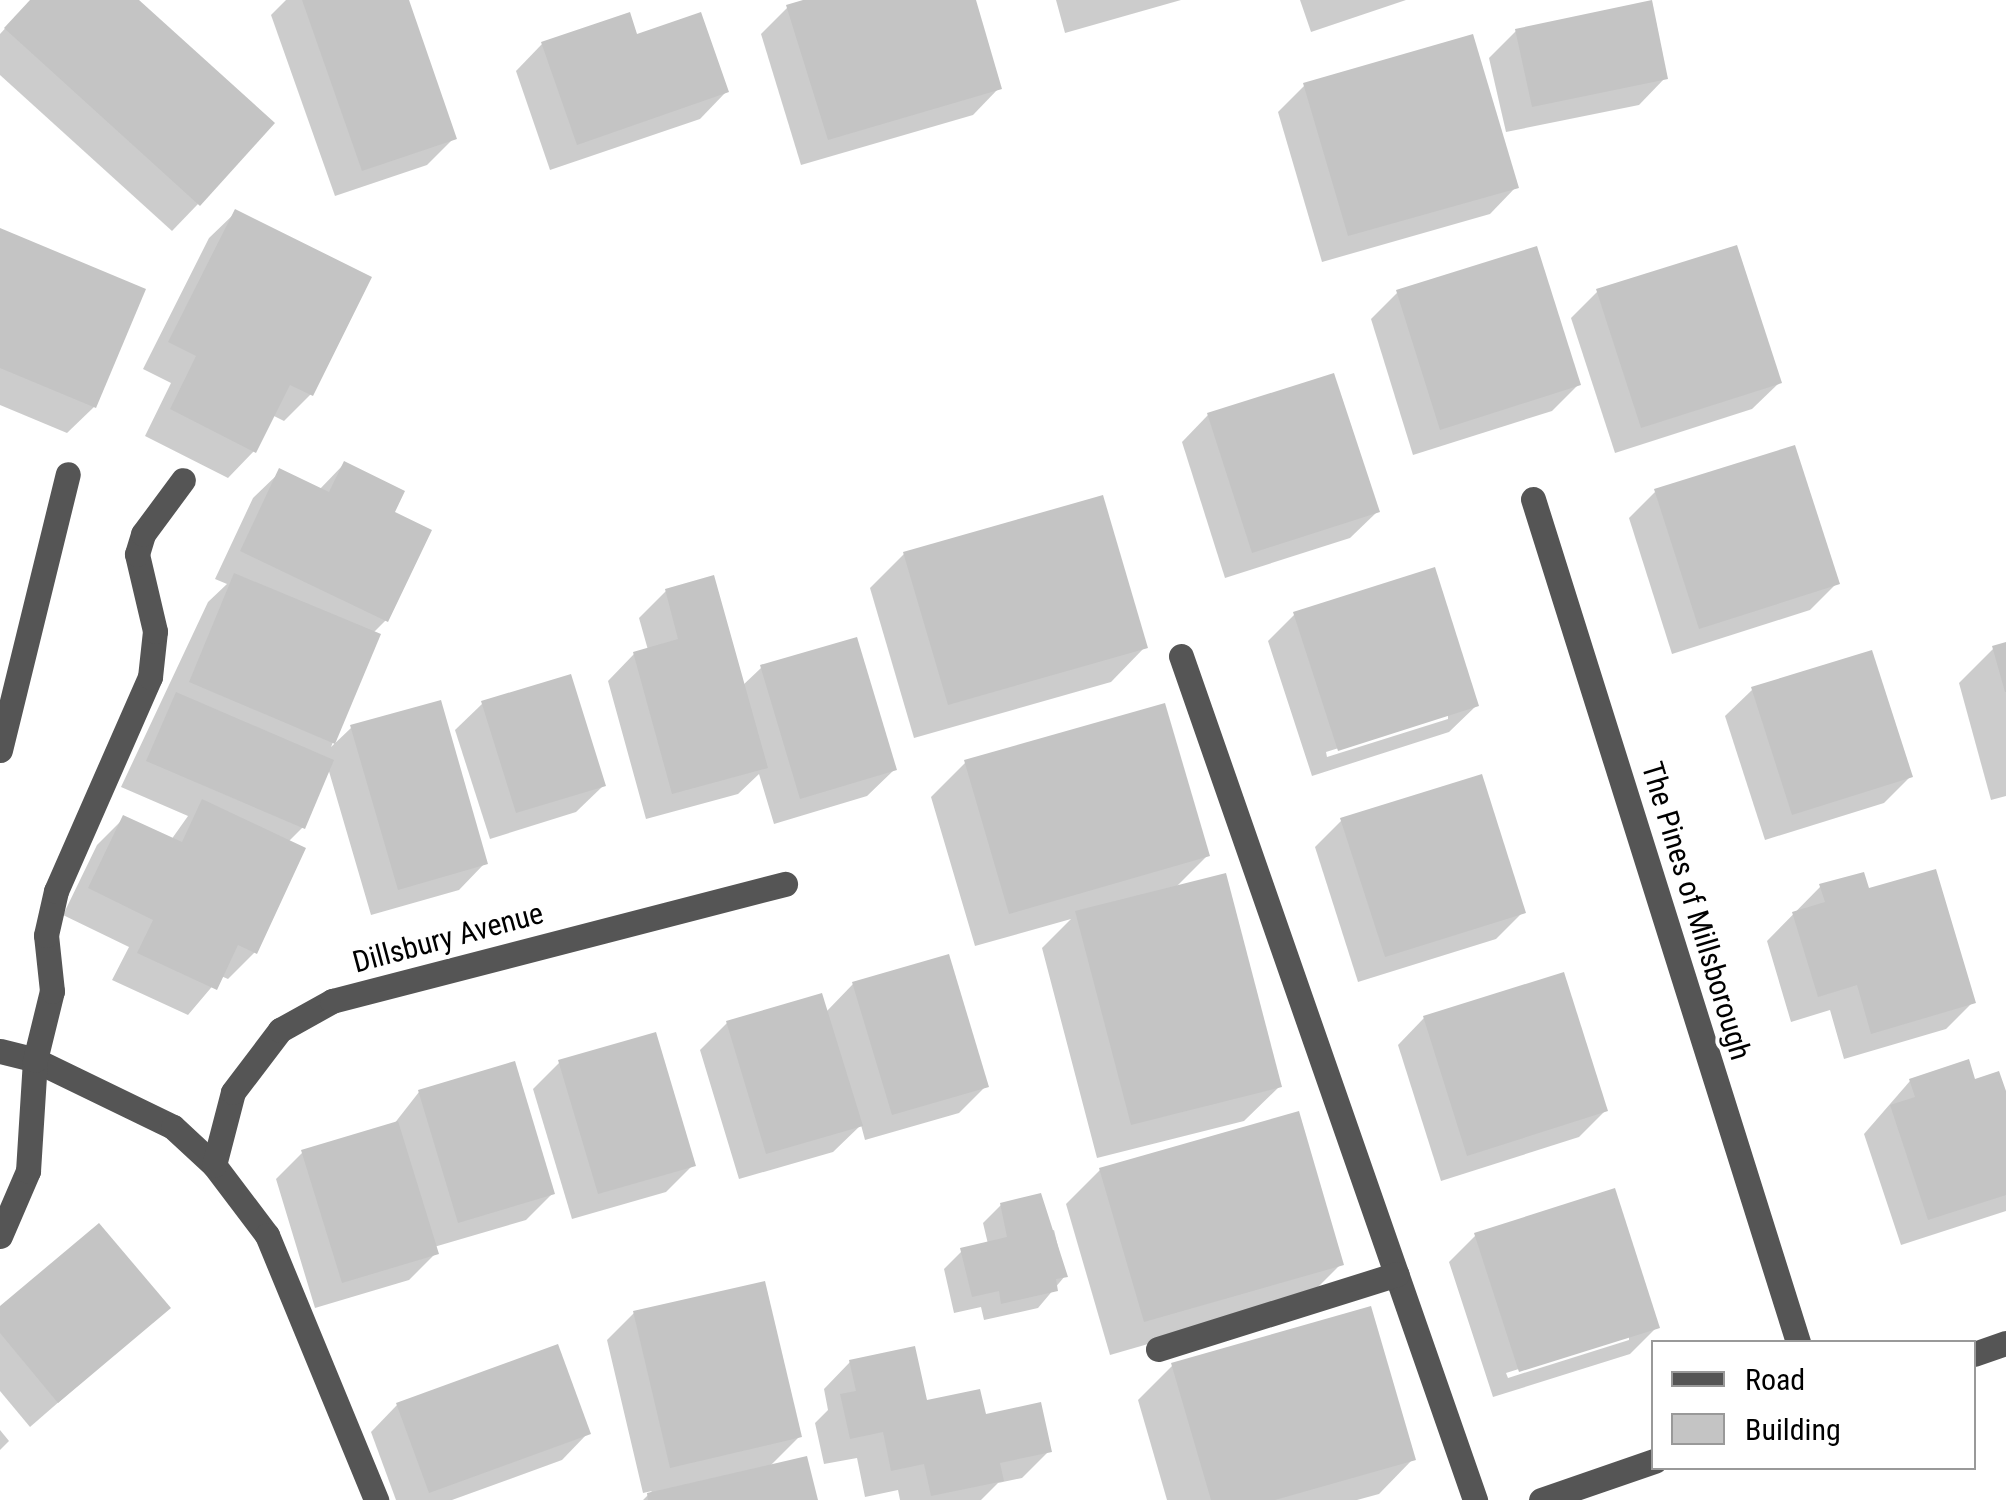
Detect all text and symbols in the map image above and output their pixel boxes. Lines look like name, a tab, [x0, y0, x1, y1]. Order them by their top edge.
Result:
street label: The Pines of Millsborough	[1634, 758, 1758, 1064]
street label: Dillsbury Avenue	[349, 895, 547, 981]
legend	[1651, 1340, 1976, 1470]
text: Road	[1745, 1362, 1805, 1397]
text: Building	[1745, 1412, 1841, 1447]

